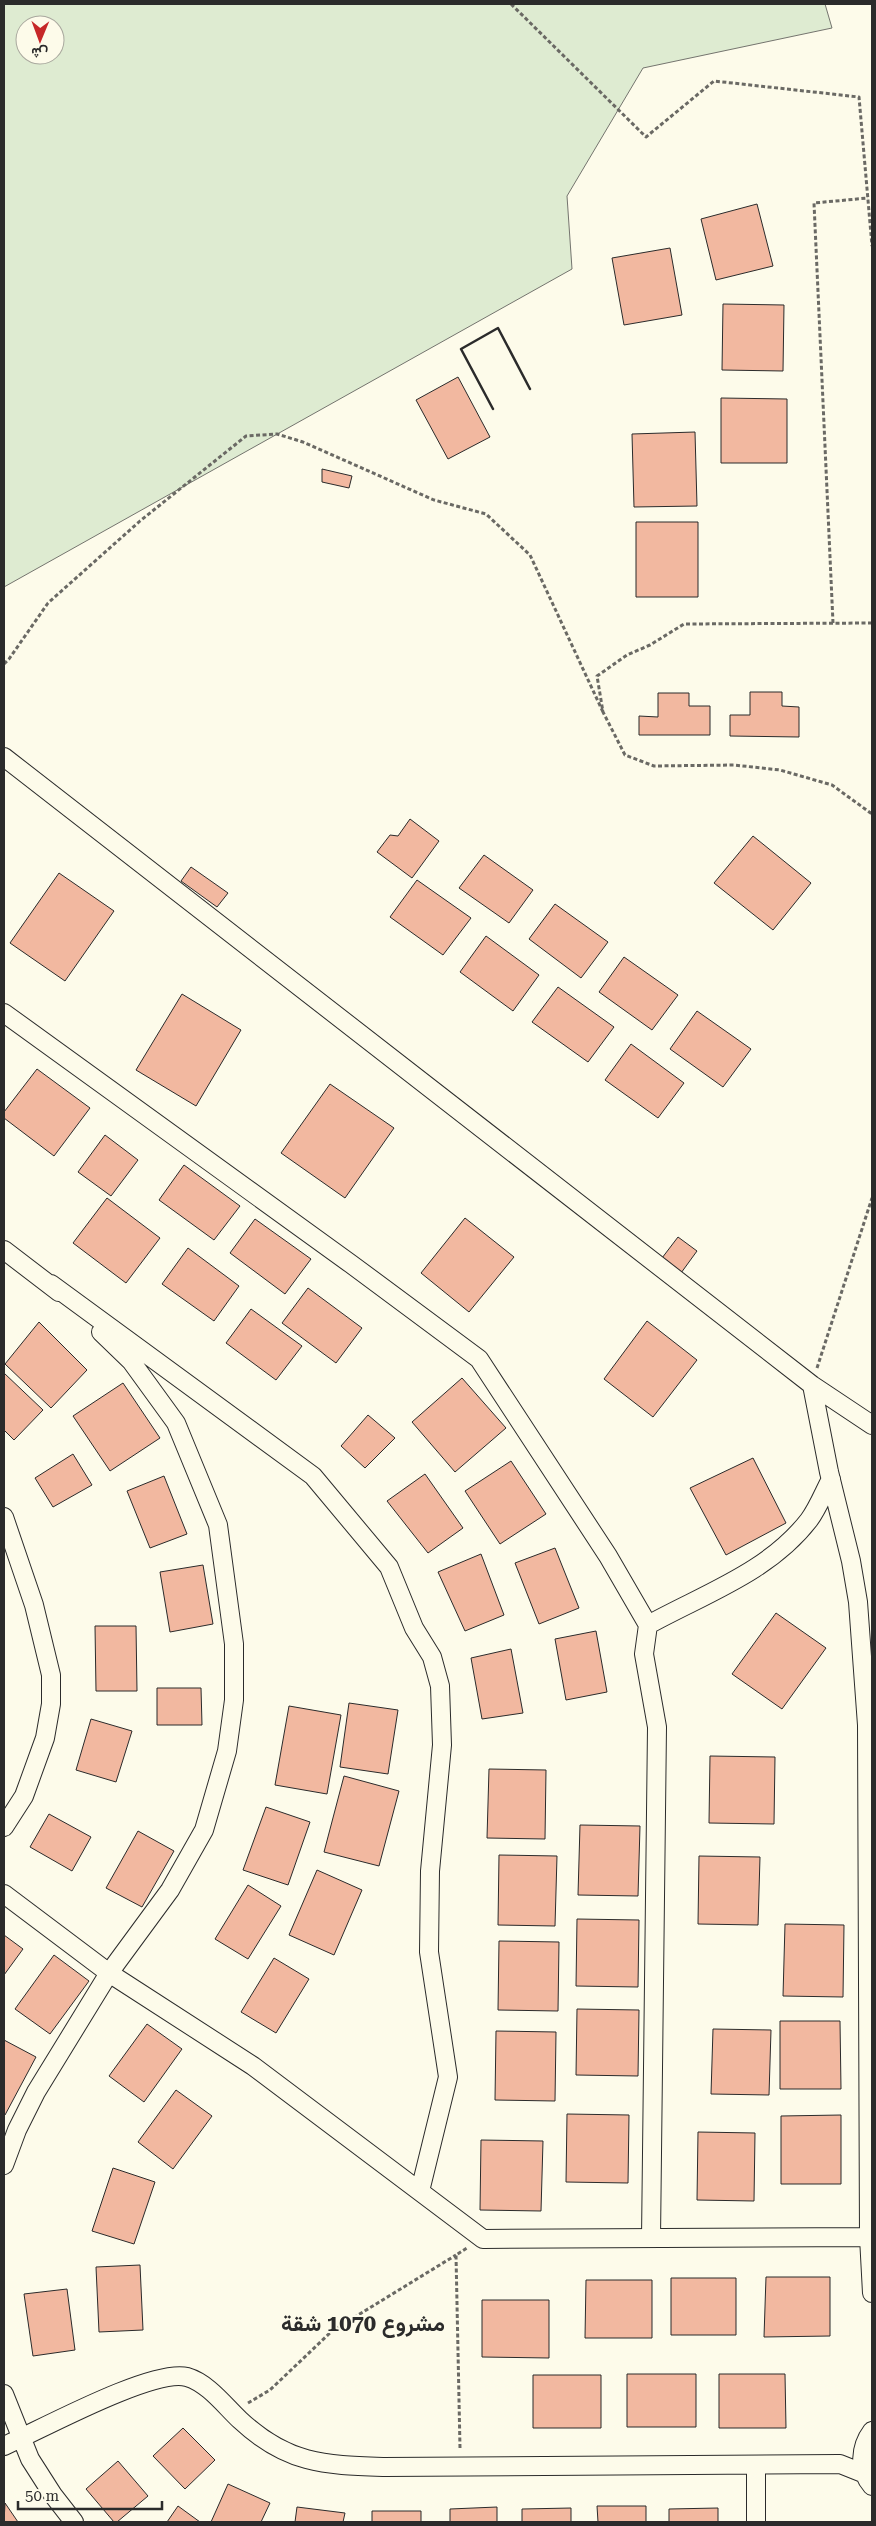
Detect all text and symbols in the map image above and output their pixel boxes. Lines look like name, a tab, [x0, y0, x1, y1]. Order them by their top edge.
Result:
north arrow	[15, 15, 65, 65]
text: ش	[31, 44, 48, 61]
district label: مشروع 1070 شقة	[281, 2311, 445, 2338]
scale bar	[18, 2478, 161, 2510]
text: 50 m	[25, 2487, 60, 2505]

